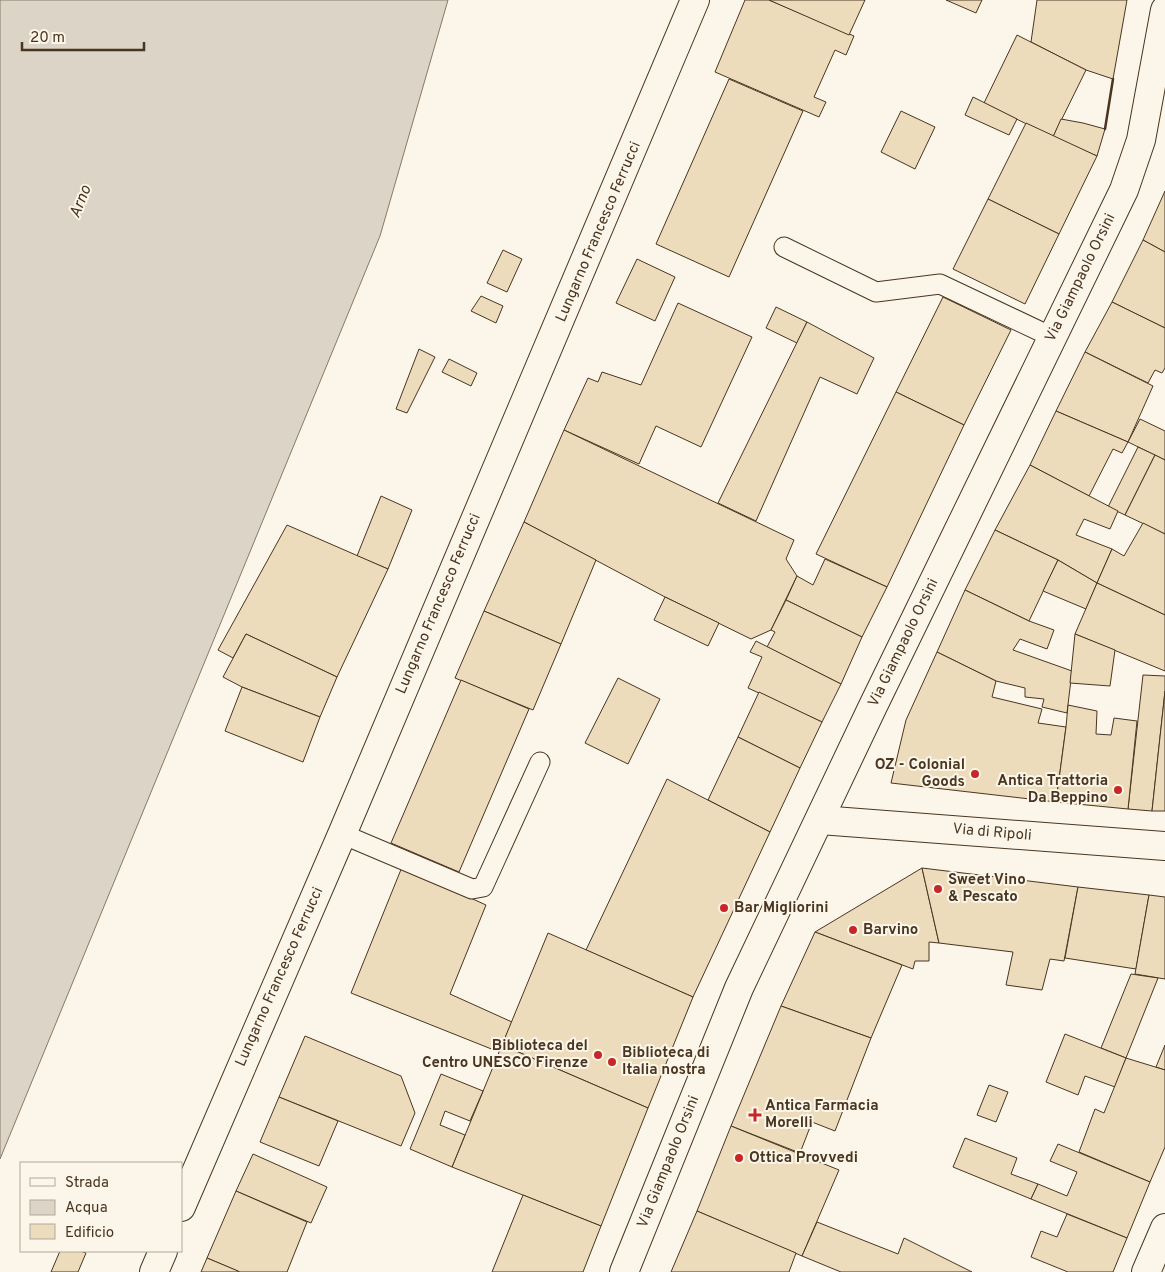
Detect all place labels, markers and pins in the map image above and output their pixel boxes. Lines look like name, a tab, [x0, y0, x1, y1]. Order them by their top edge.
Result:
place label: OZ - Colonial Goods	[875, 756, 965, 792]
marker: OZ - Colonial Goods	[969, 768, 981, 780]
place label: Antica Trattoria Da Beppino	[997, 772, 1108, 808]
marker: Antica Trattoria Da Beppino	[1112, 784, 1124, 796]
place label: Sweet Vino & Pescato	[948, 871, 1026, 907]
marker: Sweet Vino & Pescato	[932, 883, 944, 895]
place label: Bar Migliorini	[734, 899, 828, 918]
marker: Bar Migliorini	[718, 902, 730, 914]
place label: Barvino	[863, 921, 918, 940]
marker: Barvino	[847, 924, 859, 936]
place label: Biblioteca del Centro UNESCO Firenze	[422, 1037, 588, 1073]
place label: Biblioteca di Italia nostra	[622, 1044, 710, 1080]
marker: Biblioteca del Centro UNESCO Firenze	[592, 1049, 604, 1061]
marker: Biblioteca di Italia nostra	[606, 1056, 618, 1068]
place label: Antica Farmacia Morelli	[765, 1097, 879, 1133]
marker: Antica Farmacia Morelli	[749, 1109, 761, 1121]
place label: Ottica Provvedi	[749, 1149, 858, 1168]
marker: Ottica Provvedi	[733, 1152, 745, 1164]

